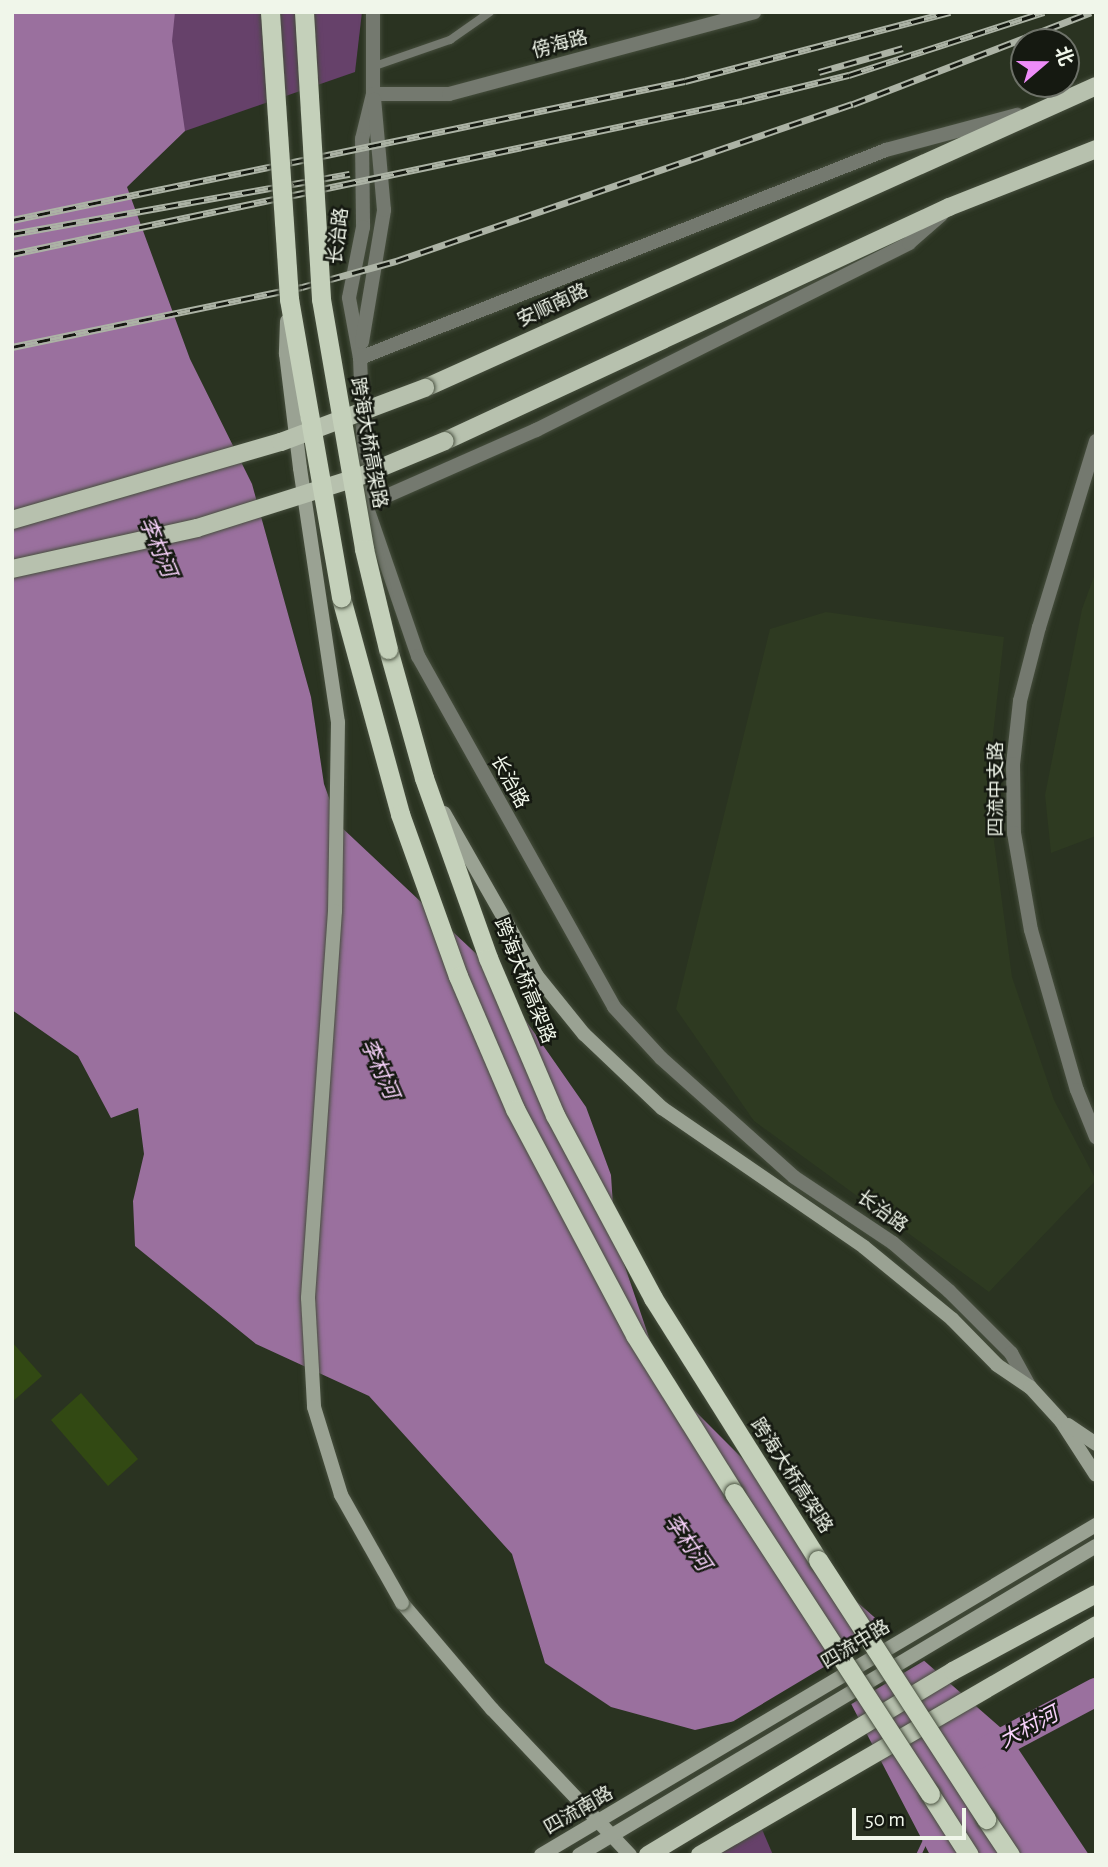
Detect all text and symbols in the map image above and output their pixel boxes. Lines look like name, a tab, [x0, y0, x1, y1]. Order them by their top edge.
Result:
street label: 傍海路	[530, 27, 590, 63]
north arrow	[1010, 28, 1080, 98]
text: 北	[1051, 44, 1076, 69]
street label: 长治路	[324, 206, 354, 266]
street label: 安顺南路	[514, 280, 592, 332]
street label: 跨海大桥高架路	[345, 376, 391, 510]
water label: 李村河	[133, 513, 181, 581]
street label: 四流中支路	[986, 742, 1008, 836]
street label: 长治路	[485, 752, 533, 812]
street label: 跨海大桥高架路	[489, 915, 559, 1047]
water label: 李村河	[355, 1035, 403, 1103]
street label: 长治路	[852, 1186, 912, 1238]
street label: 跨海大桥高架路	[745, 1414, 837, 1538]
water label: 李村河	[659, 1510, 715, 1576]
street label: 四流中路	[818, 1616, 894, 1674]
water label: 大村河	[995, 1702, 1063, 1754]
street label: 四流南路	[540, 1782, 618, 1840]
scale bar	[856, 1794, 970, 1838]
text: 50 m	[865, 1809, 905, 1830]

